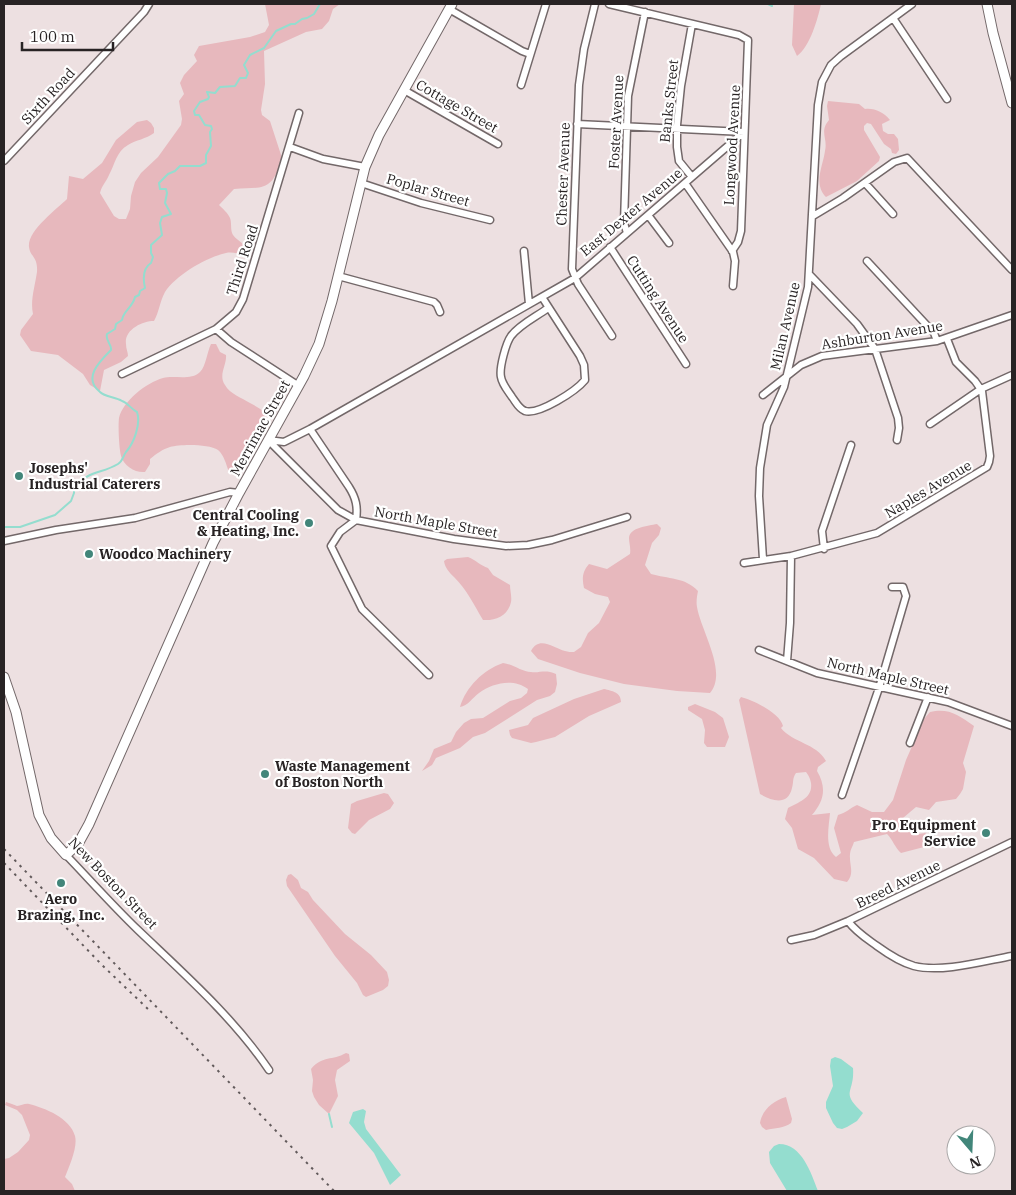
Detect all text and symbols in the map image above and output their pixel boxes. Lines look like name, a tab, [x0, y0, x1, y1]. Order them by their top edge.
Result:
scale bar	[22, 20, 114, 52]
text: 100 m	[30, 27, 75, 46]
street label: Banks Street	[656, 58, 682, 143]
street label: Sixth Road	[17, 64, 79, 128]
street label: Cottage Street	[413, 75, 501, 137]
street label: Foster Avenue	[605, 75, 627, 169]
street label: Longwood Avenue	[720, 84, 744, 206]
street label: Chester Avenue	[552, 122, 574, 226]
street label: East Dexter Avenue	[576, 164, 686, 260]
street label: Poplar Street	[384, 170, 472, 210]
street label: Third Road	[222, 222, 262, 298]
street label: Cutting Avenue	[623, 252, 693, 346]
street label: Milan Avenue	[766, 280, 804, 372]
street label: Ashburton Avenue	[820, 317, 944, 353]
street label: Merrimac Street	[226, 377, 294, 479]
street label: Naples Avenue	[881, 456, 975, 522]
place label: Josephs' Industrial Caterers	[29, 459, 160, 493]
marker: Josephs' Industrial Caterers	[13, 470, 25, 482]
street label: North Maple Street	[373, 502, 499, 542]
place label: Central Cooling & Heating, Inc.	[192, 506, 300, 540]
marker: Central Cooling & Heating, Inc.	[303, 517, 315, 529]
place label: Woodco Machinery	[99, 545, 231, 563]
marker: Woodco Machinery	[83, 548, 95, 560]
street label: North Maple Street	[825, 653, 951, 699]
place label: Waste Management of Boston North	[275, 757, 410, 791]
marker: Waste Management of Boston North	[259, 768, 271, 780]
place label: Pro Equipment Service	[872, 816, 976, 850]
marker: Pro Equipment Service	[980, 827, 992, 839]
street label: New Boston Street	[65, 833, 161, 933]
street label: Breed Avenue	[853, 856, 943, 912]
marker: Aero Brazing, Inc.	[55, 877, 67, 889]
place label: Aero Brazing, Inc.	[17, 890, 105, 924]
north arrow	[946, 1125, 996, 1175]
text: N	[967, 1152, 983, 1173]

